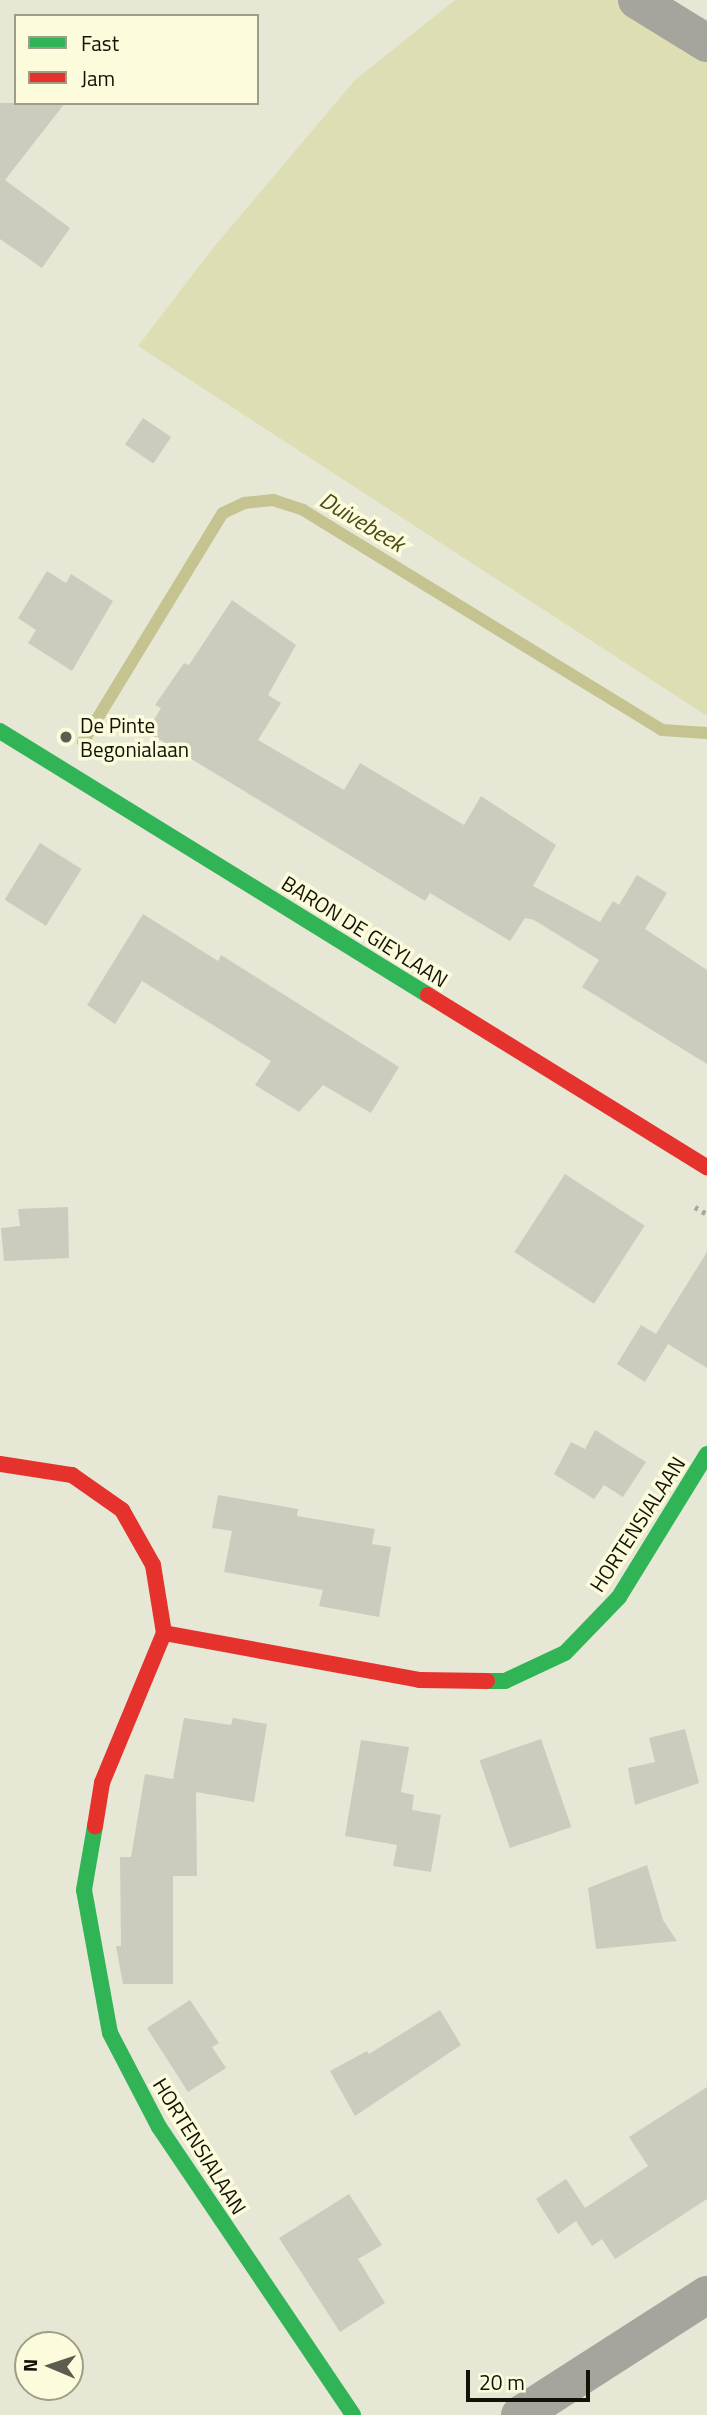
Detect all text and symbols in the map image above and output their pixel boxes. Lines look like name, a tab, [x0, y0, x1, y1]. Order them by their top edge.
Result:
legend	[14, 14, 259, 105]
text: Fast	[81, 27, 119, 59]
text: Jam	[81, 62, 115, 94]
water label: Duivebeek	[315, 486, 409, 558]
place label: De Pinte Begonialaan	[80, 712, 189, 762]
marker: De Pinte Begonialaan	[58, 729, 74, 745]
street label: BARON DE GIEYLAAN	[277, 870, 453, 992]
street label: HORTENSIALAAN	[584, 1452, 690, 1596]
street label: HORTENSIALAAN	[148, 2073, 252, 2219]
north arrow	[14, 2331, 84, 2401]
scale bar	[469, 2356, 593, 2400]
text: N	[15, 2358, 44, 2372]
text: 20 m	[479, 2366, 525, 2398]

